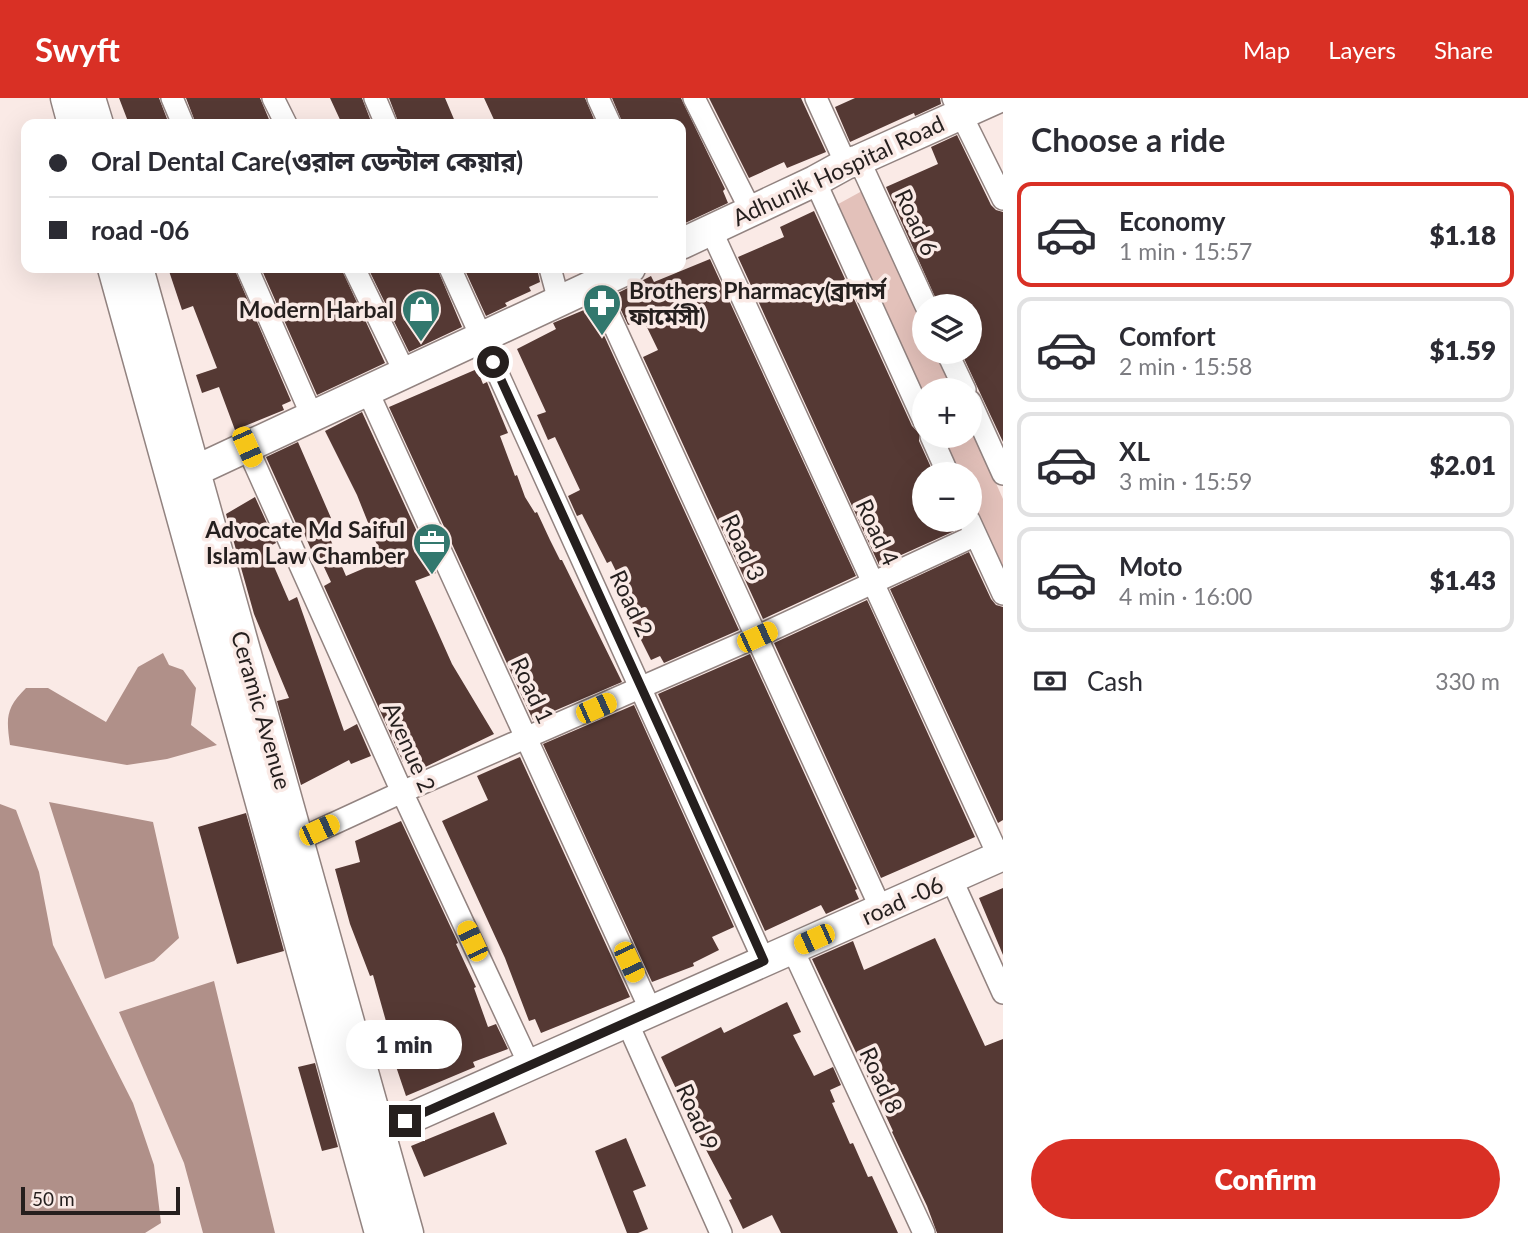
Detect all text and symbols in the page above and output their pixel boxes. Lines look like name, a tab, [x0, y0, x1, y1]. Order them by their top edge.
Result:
text: Swyft	[35, 29, 120, 69]
text: Map	[1243, 35, 1290, 64]
text: Layers	[1328, 35, 1396, 64]
text: Share	[1434, 35, 1493, 64]
street label: Adhunik Hospital Road	[728, 109, 948, 231]
text: Choose a ride	[1031, 120, 1225, 159]
text: Oral Dental Care(ওরাল ডেন্টাল কেয়ার)	[91, 145, 523, 177]
street label: Road 6	[889, 184, 945, 260]
icon: car	[1035, 203, 1098, 266]
text: Economy	[1119, 205, 1225, 237]
text: road -06	[91, 214, 189, 246]
text: $1.18	[1429, 219, 1496, 251]
text: 1 min · 15:57	[1119, 237, 1252, 265]
place label: Brothers Pharmacy(ব্রাদার্স ফার্মেসী)	[628, 276, 887, 330]
pharmacy icon: Brothers Pharmacy(ব্রাদার্স ফার্মেসী)	[581, 282, 623, 337]
shop icon: Modern Harbal	[400, 288, 442, 343]
map controls	[912, 294, 982, 532]
button: layers	[912, 294, 982, 364]
place label: Modern Harbal	[239, 295, 394, 323]
icon: car	[1035, 318, 1098, 381]
text: Comfort	[1119, 320, 1216, 352]
text: $1.59	[1429, 334, 1496, 366]
route start	[477, 346, 509, 378]
text: 2 min · 15:58	[1119, 352, 1252, 380]
button: +	[912, 378, 982, 448]
car	[229, 424, 266, 470]
icon: car	[1035, 433, 1098, 496]
text: XL	[1119, 435, 1150, 467]
text: $2.01	[1429, 449, 1496, 481]
button: −	[912, 462, 982, 532]
text: 3 min · 15:59	[1119, 467, 1252, 495]
street label: Road 4	[850, 494, 906, 570]
street label: Road 3	[716, 509, 772, 585]
place label: Advocate Md Saiful Islam Law Chamber	[204, 515, 405, 569]
office icon: Advocate Md Saiful Islam Law Chamber	[411, 521, 453, 576]
icon: car	[1035, 548, 1098, 611]
text: Moto	[1119, 550, 1182, 582]
text: $1.43	[1429, 564, 1496, 596]
street label: Road 2	[604, 565, 660, 641]
text: 4 min · 16:00	[1119, 582, 1252, 610]
car	[734, 619, 781, 655]
street label: Ceramic Avenue	[226, 628, 298, 792]
street label: Road 1	[505, 652, 561, 728]
icon: cash	[1031, 662, 1069, 700]
text: Cash	[1087, 665, 1143, 697]
text: 330 m	[1435, 667, 1500, 695]
car	[573, 690, 620, 726]
street label: Avenue 2	[378, 698, 442, 796]
car	[296, 812, 343, 848]
street label: road -06	[857, 870, 947, 930]
car	[454, 918, 491, 964]
car	[791, 921, 838, 957]
car	[611, 939, 648, 985]
callout: 1 min	[347, 1020, 463, 1068]
text: 1 min	[375, 1030, 433, 1058]
street label: Road 8	[854, 1042, 910, 1118]
street label: Road 9	[671, 1079, 725, 1155]
route end	[389, 1105, 421, 1137]
button: Confirm	[1031, 1139, 1500, 1219]
scale bar	[21, 1184, 180, 1216]
text: 50 m	[32, 1187, 75, 1210]

